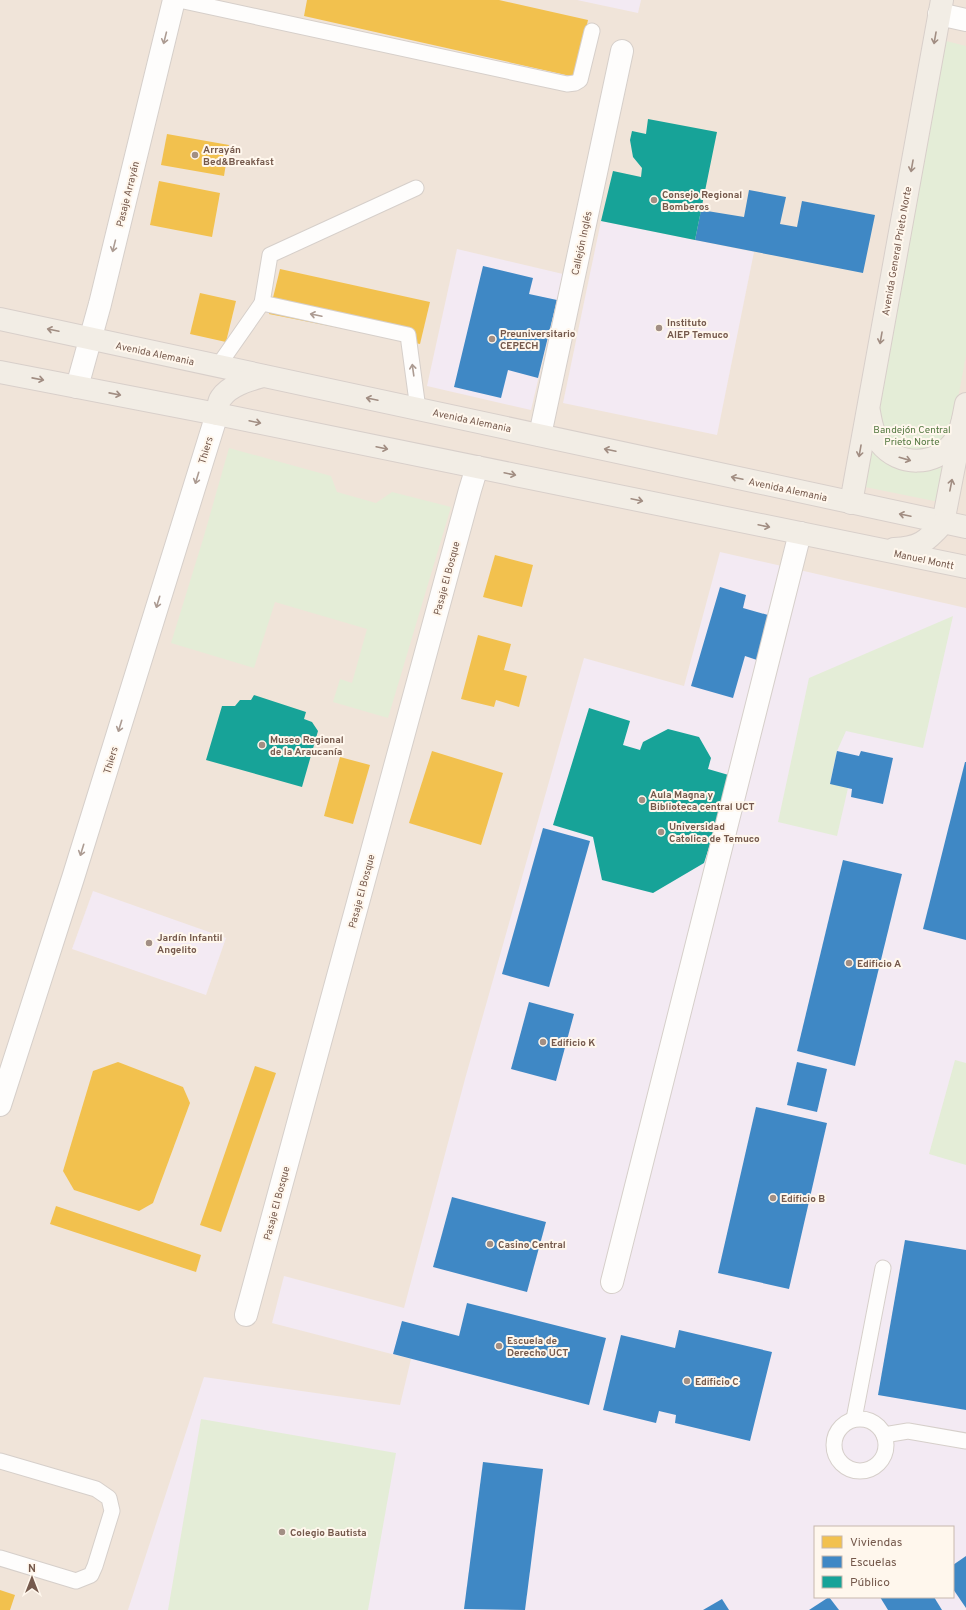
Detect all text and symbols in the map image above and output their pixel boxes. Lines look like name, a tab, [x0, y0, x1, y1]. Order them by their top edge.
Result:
one-way arrow	[161, 31, 168, 44]
one-way arrow	[930, 31, 938, 44]
place label: Arrayán Bed&Breakfast	[203, 144, 274, 169]
marker: Arrayán Bed&Breakfast	[190, 150, 200, 160]
one-way arrow	[907, 159, 915, 172]
street label: Pasaje Arrayán	[114, 160, 143, 229]
street label: Avenida General Prieto Norte	[880, 186, 915, 317]
place label: Consejo Regional Bomberos	[662, 189, 742, 214]
marker: Consejo Regional Bomberos	[649, 195, 659, 205]
street label: Callejón Inglés	[569, 210, 596, 277]
one-way arrow	[110, 239, 118, 252]
one-way arrow	[310, 310, 323, 318]
place label: Instituto AIEP Temuco	[667, 317, 729, 342]
marker: Instituto AIEP Temuco	[654, 323, 664, 333]
one-way arrow	[47, 326, 60, 334]
place label: Preuniversitario CEPECH	[500, 328, 576, 353]
one-way arrow	[876, 331, 884, 344]
marker: Preuniversitario CEPECH	[487, 334, 497, 344]
street label: Avenida Alemania	[114, 340, 195, 369]
one-way arrow	[409, 364, 417, 377]
one-way arrow	[31, 376, 44, 384]
one-way arrow	[109, 391, 122, 399]
one-way arrow	[366, 395, 379, 403]
street label: Avenida Alemania	[431, 407, 512, 436]
one-way arrow	[248, 418, 261, 426]
park label: Bandejón Central Prieto Norte	[873, 424, 951, 449]
street label: Thiers	[196, 435, 217, 466]
one-way arrow	[376, 444, 389, 452]
one-way arrow	[856, 444, 864, 457]
one-way arrow	[604, 446, 617, 454]
one-way arrow	[898, 456, 911, 463]
one-way arrow	[503, 470, 516, 478]
one-way arrow	[193, 471, 200, 484]
one-way arrow	[731, 473, 744, 481]
street label: Avenida Alemania	[747, 476, 828, 505]
one-way arrow	[947, 478, 955, 491]
one-way arrow	[630, 496, 643, 504]
one-way arrow	[899, 510, 912, 518]
one-way arrow	[757, 522, 770, 530]
street label: Pasaje El Bosque	[431, 540, 464, 617]
street label: Manuel Montt	[892, 548, 955, 573]
one-way arrow	[154, 596, 162, 608]
one-way arrow	[116, 720, 123, 733]
place label: Museo Regional de la Araucanía	[270, 734, 344, 759]
marker: Museo Regional de la Araucanía	[257, 740, 267, 750]
street label: Thiers	[101, 745, 122, 776]
place label: Aula Magna y Biblioteca central UCT	[650, 789, 755, 814]
marker: Aula Magna y Biblioteca central UCT	[637, 795, 647, 805]
place label: Universidad Catolica de Temuco	[669, 821, 760, 846]
marker: Universidad Catolica de Temuco	[656, 827, 666, 837]
one-way arrow	[78, 844, 85, 857]
street label: Pasaje El Bosque	[346, 853, 379, 930]
place label: Jardín Infantil Angelito	[157, 932, 223, 957]
marker: Jardín Infantil Angelito	[144, 938, 154, 948]
marker: Edificio A	[844, 958, 854, 968]
place label: Edificio A	[857, 958, 901, 971]
marker: Edificio K	[538, 1037, 548, 1047]
place label: Edificio K	[551, 1037, 595, 1050]
street label: Pasaje El Bosque	[261, 1165, 294, 1242]
marker: Edificio B	[768, 1193, 778, 1203]
place label: Edificio B	[781, 1193, 825, 1206]
marker: Casino Central	[485, 1239, 495, 1249]
place label: Casino Central	[498, 1239, 566, 1252]
place label: Escuela de Derecho UCT	[507, 1335, 568, 1360]
marker: Escuela de Derecho UCT	[494, 1341, 504, 1351]
marker: Edificio C	[682, 1376, 692, 1386]
place label: Edificio C	[695, 1376, 739, 1389]
legend	[814, 1526, 954, 1598]
marker: Colegio Bautista	[277, 1527, 287, 1537]
place label: Colegio Bautista	[290, 1527, 367, 1540]
text: Viviendas	[850, 1535, 902, 1551]
text: Escuelas	[850, 1555, 897, 1571]
north arrow	[12, 1558, 52, 1598]
text: N	[28, 1562, 36, 1576]
text: Público	[850, 1575, 890, 1591]

